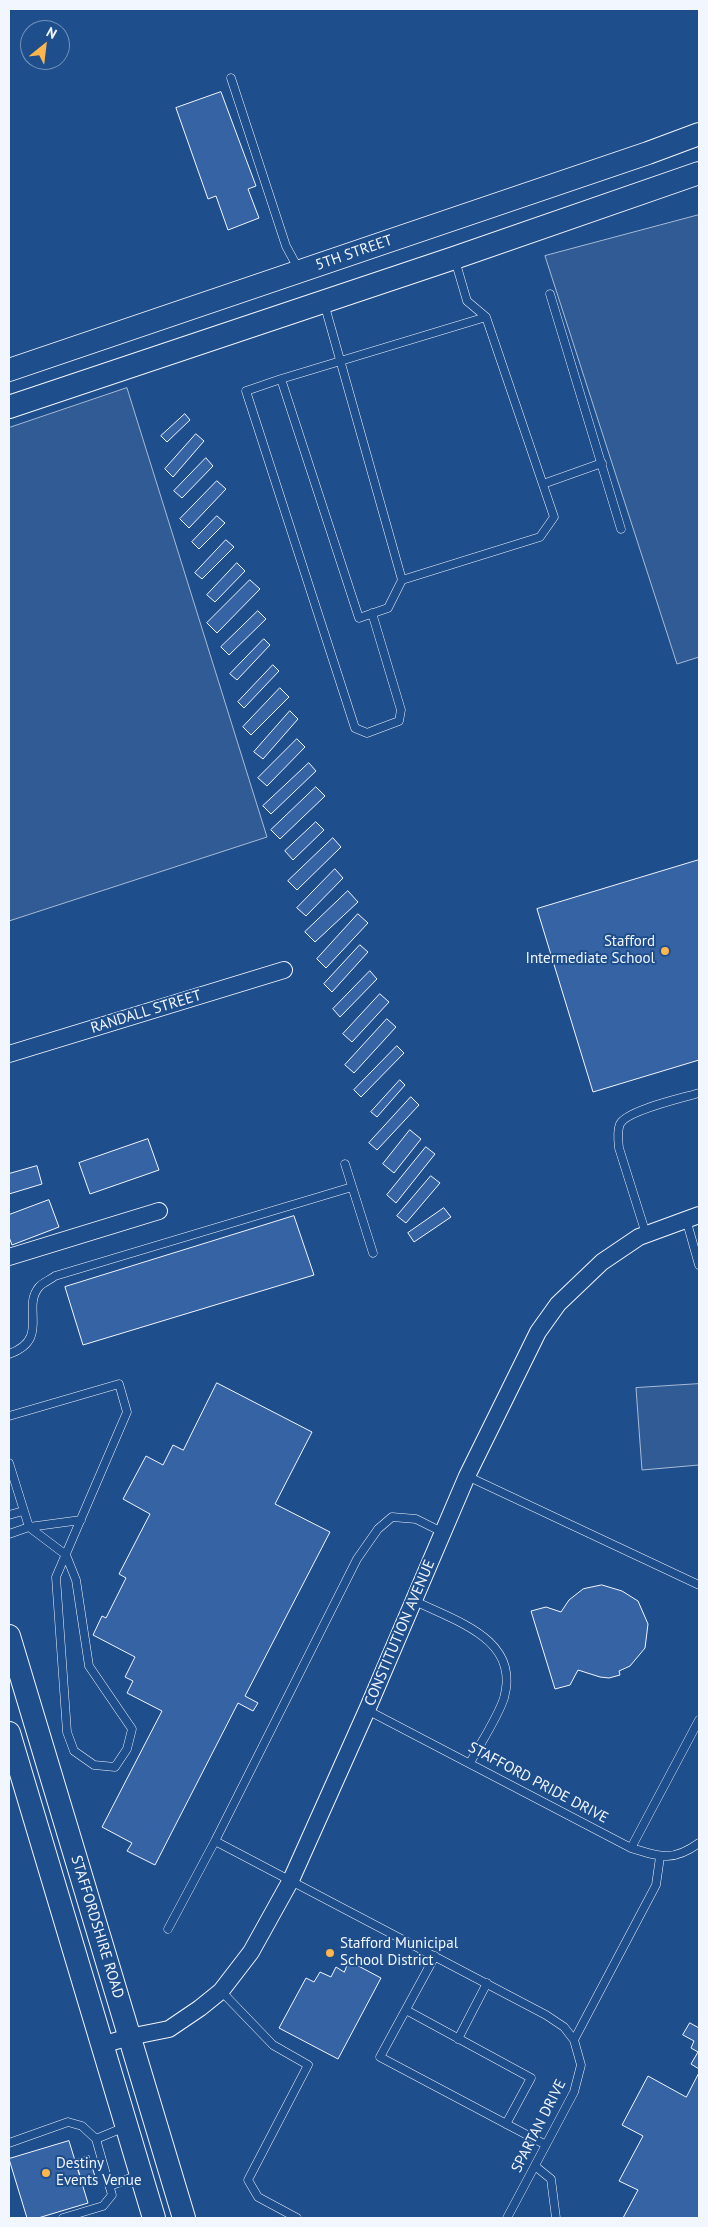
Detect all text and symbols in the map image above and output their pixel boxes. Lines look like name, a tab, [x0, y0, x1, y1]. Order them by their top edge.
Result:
north arrow	[20, 20, 70, 70]
text: N	[43, 23, 60, 43]
street label: 5TH STREET	[313, 231, 395, 275]
place label: Stafford Intermediate School	[526, 933, 655, 968]
marker: Stafford Intermediate School	[659, 945, 671, 957]
street label: RANDALL STREET	[89, 987, 203, 1037]
street label: CONSTITUTION AVENUE	[361, 1557, 439, 1709]
street label: STAFFORD PRIDE DRIVE	[465, 1738, 611, 1828]
street label: STAFFORDSHIRE ROAD	[67, 1853, 127, 2001]
place label: Stafford Municipal School District	[340, 1935, 458, 1970]
marker: Stafford Municipal School District	[324, 1947, 336, 1959]
street label: SPARTAN DRIVE	[508, 2076, 570, 2176]
place label: Destiny Events Venue	[56, 2155, 142, 2190]
marker: Destiny Events Venue	[40, 2167, 52, 2179]

